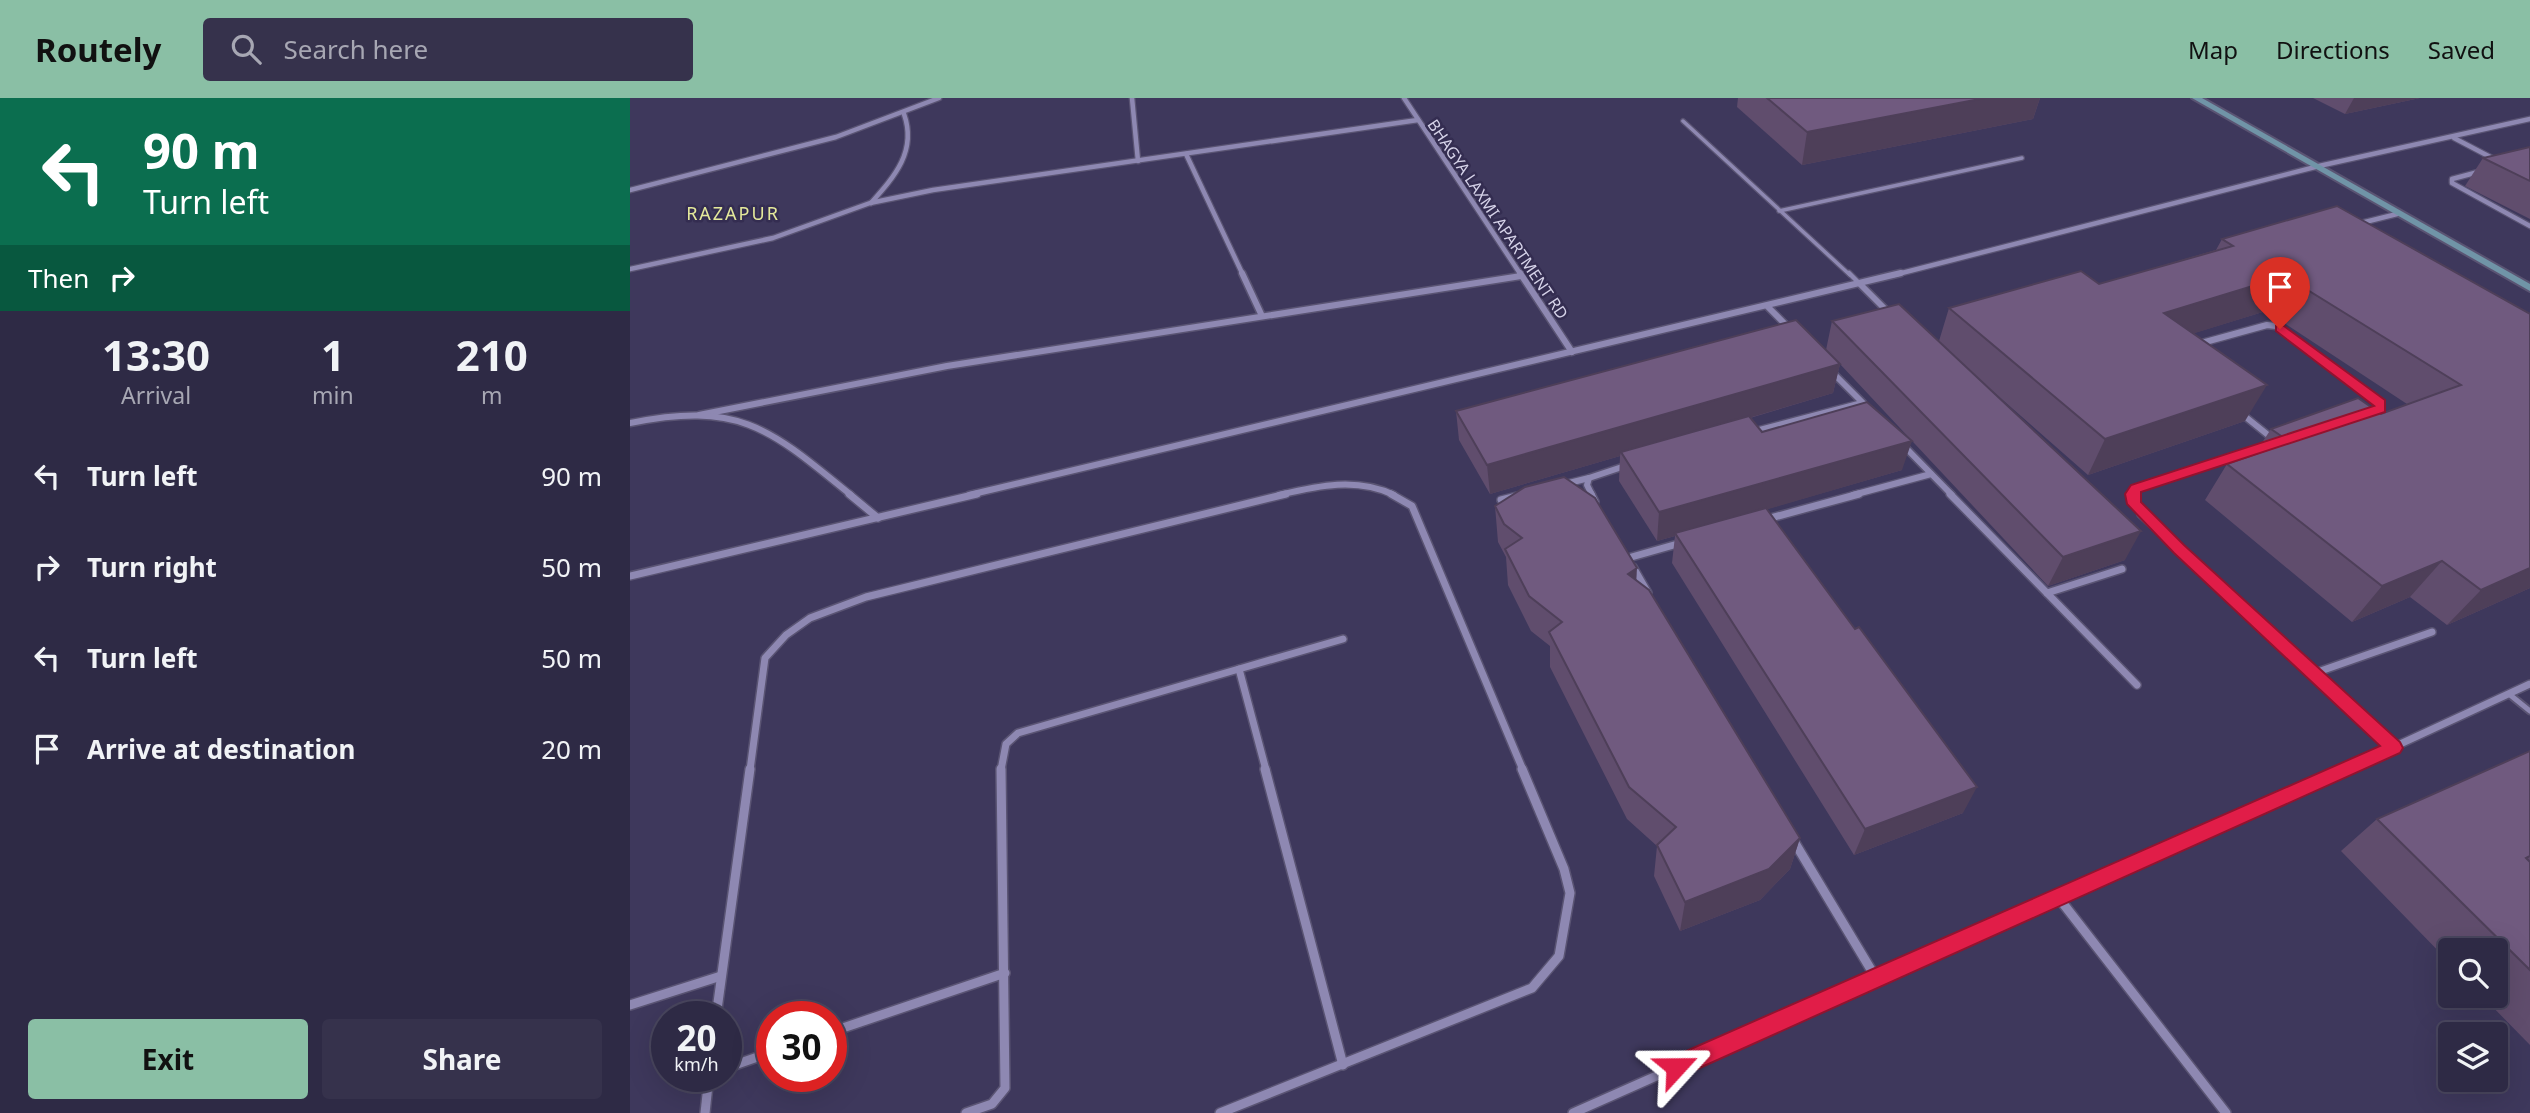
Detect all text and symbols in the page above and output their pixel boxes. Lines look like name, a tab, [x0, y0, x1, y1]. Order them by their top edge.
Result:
search box	[203, 18, 693, 81]
text: Routely	[35, 27, 161, 72]
icon: search	[227, 30, 265, 68]
text: Search here	[283, 31, 428, 67]
text: Map	[2188, 33, 2238, 66]
text: Directions	[2276, 33, 2390, 66]
text: Saved	[2428, 33, 2495, 66]
street label: BHAGYA LAXMI APARTMENT RD	[1423, 115, 1573, 323]
text: 90 m	[143, 117, 260, 183]
icon: left	[28, 126, 119, 217]
text: Turn left	[143, 180, 269, 223]
district label: RAZAPUR	[686, 201, 780, 225]
pin	[2250, 257, 2310, 329]
icon: right	[103, 259, 141, 297]
text: Then	[28, 260, 89, 296]
icon: arrive	[2261, 268, 2299, 306]
text: 13:30	[102, 326, 210, 383]
text: 1	[321, 326, 345, 383]
text: 210	[456, 326, 528, 383]
text: Arrival	[121, 379, 191, 411]
text: min	[312, 379, 354, 411]
text: m	[481, 379, 503, 411]
icon: left	[28, 457, 66, 495]
text: Turn left	[87, 458, 198, 494]
text: 90 m	[541, 458, 602, 494]
icon: right	[28, 548, 66, 586]
text: Turn right	[87, 549, 217, 585]
text: 50 m	[541, 549, 602, 585]
icon: left	[28, 639, 66, 677]
text: Turn left	[87, 640, 198, 676]
text: 50 m	[541, 640, 602, 676]
icon: arrive	[28, 730, 66, 768]
text: Arrive at destination	[87, 731, 356, 767]
text: 20 m	[541, 731, 602, 767]
map controls	[2438, 938, 2508, 1092]
button: search	[2438, 938, 2508, 1008]
speed limit sign: 30	[756, 1001, 847, 1092]
text: 20	[676, 1014, 717, 1061]
button: Exit	[28, 1019, 308, 1099]
button: Share	[322, 1019, 602, 1099]
button: layers	[2438, 1022, 2508, 1092]
position arrow	[1639, 1030, 1713, 1104]
text: km/h	[674, 1052, 719, 1076]

